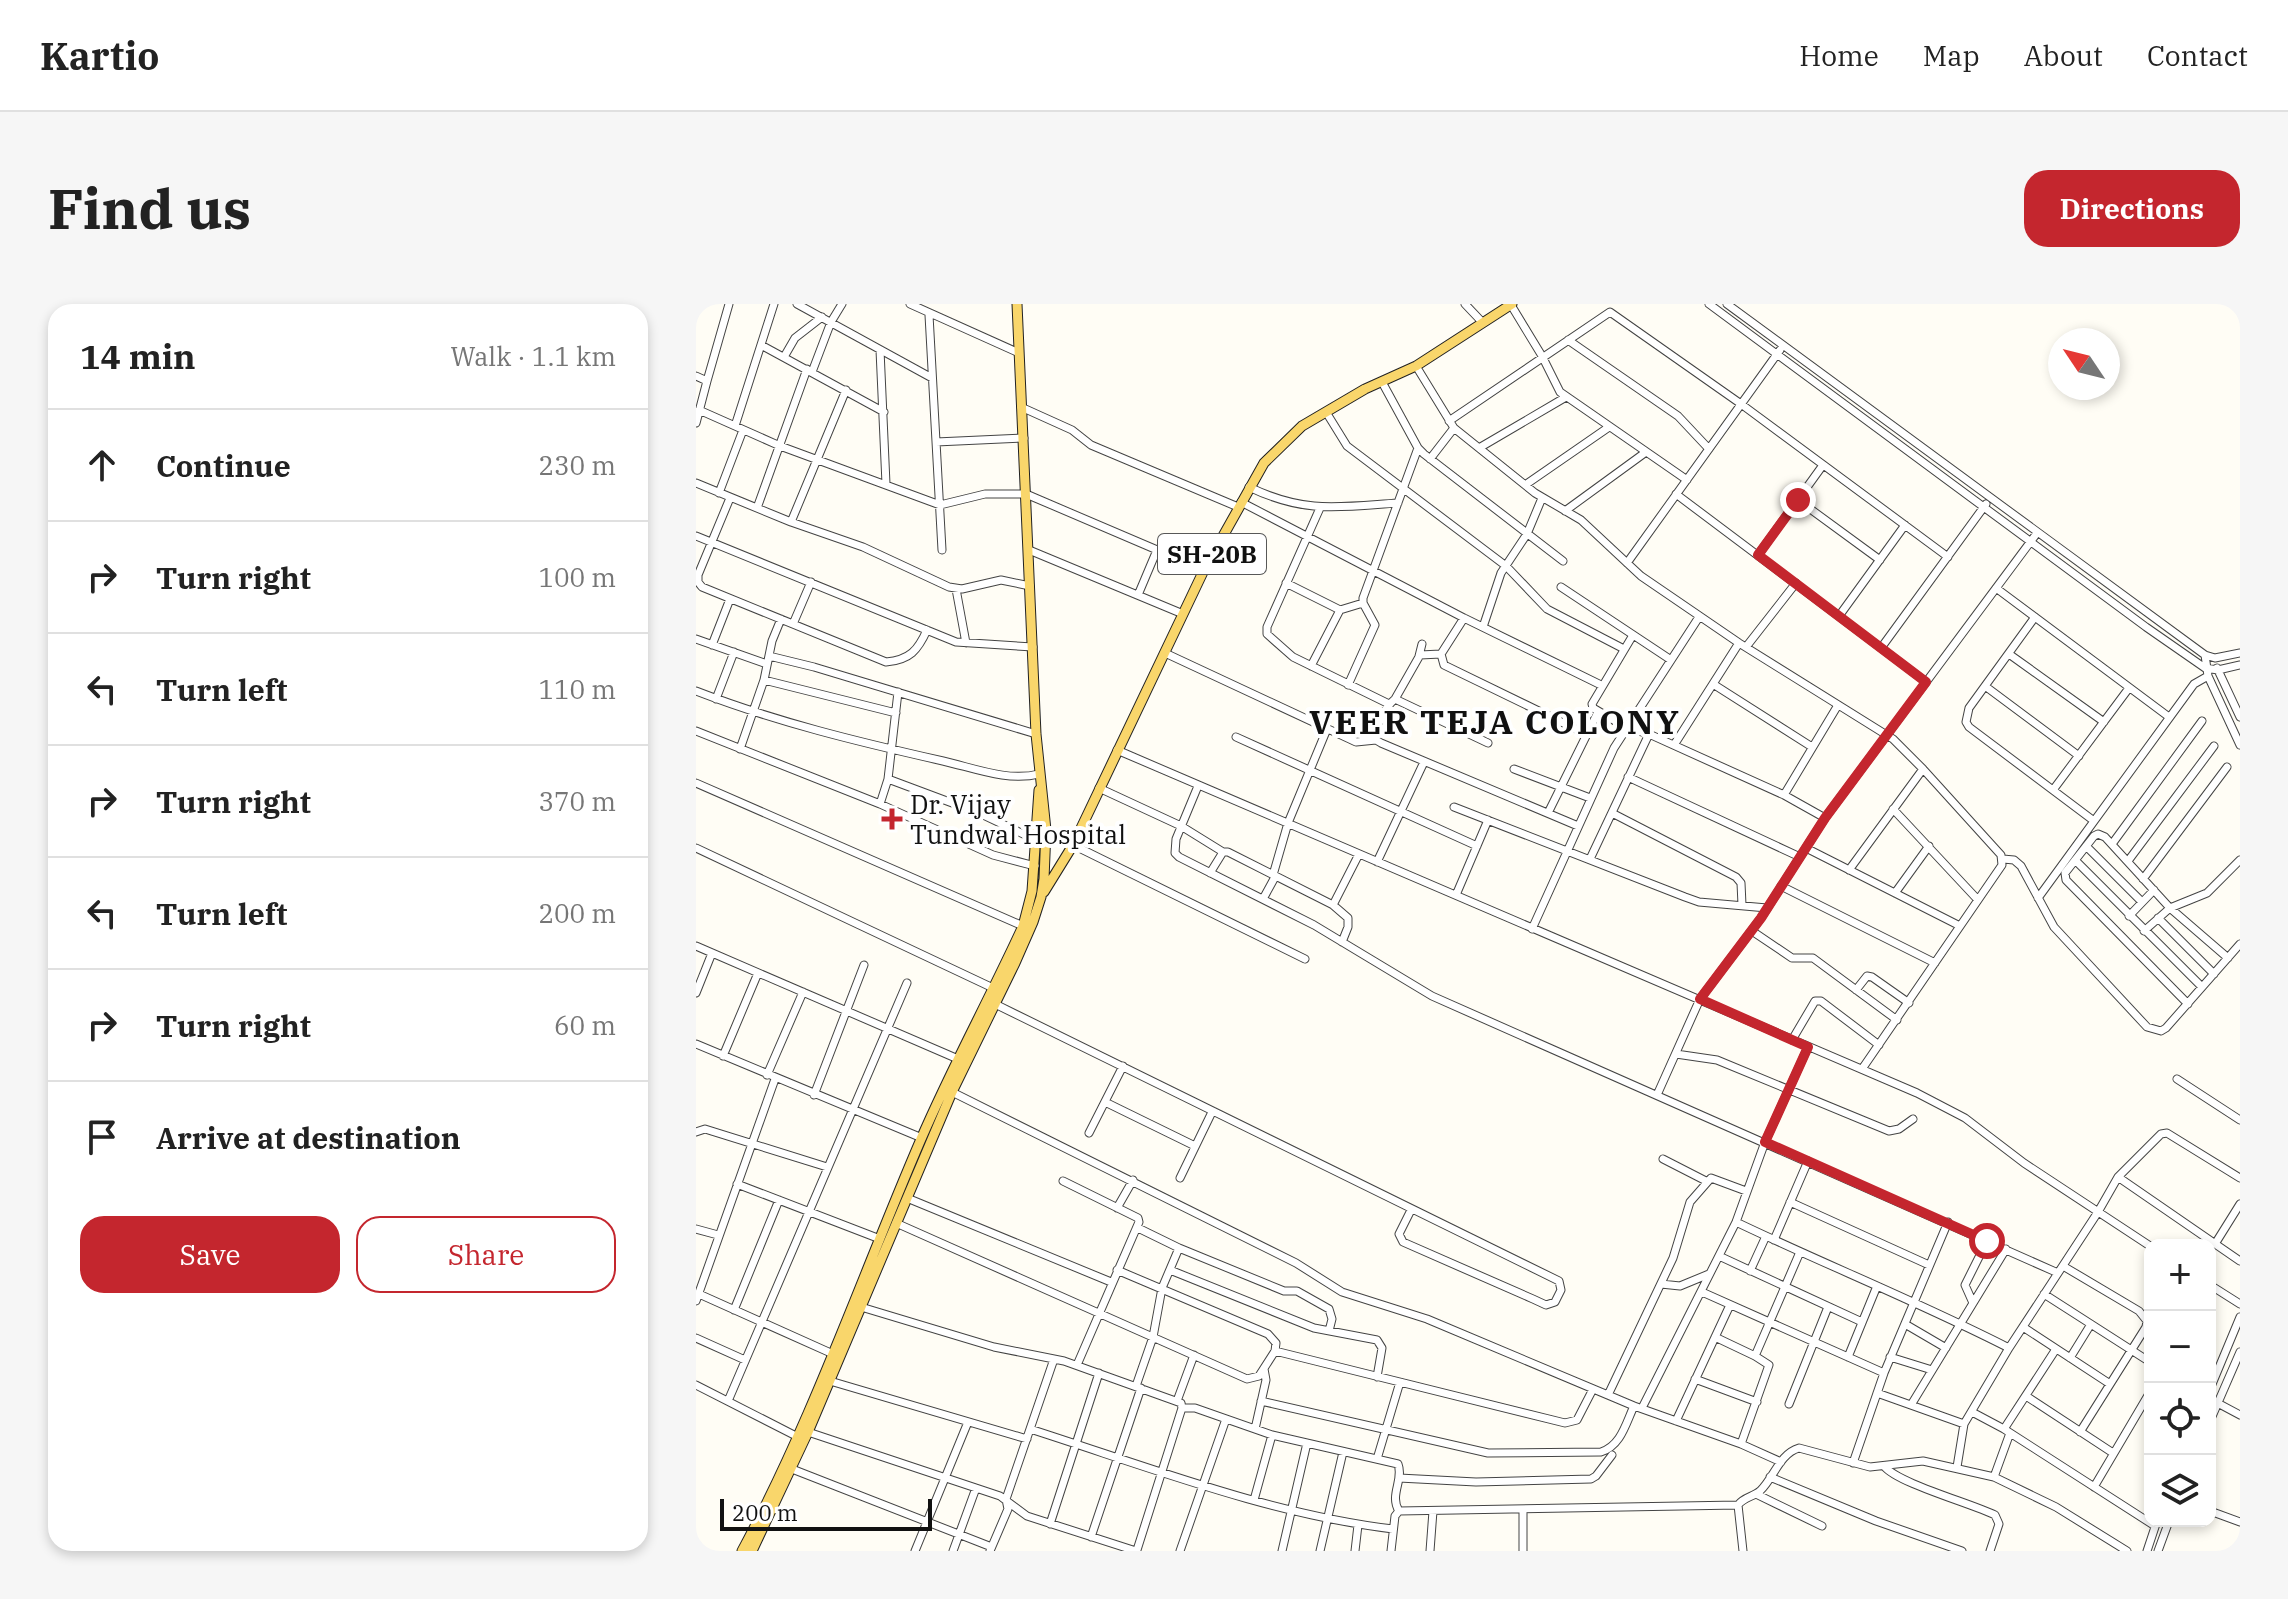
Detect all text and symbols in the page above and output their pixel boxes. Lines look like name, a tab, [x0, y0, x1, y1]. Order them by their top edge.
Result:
text: Kartio	[40, 31, 159, 80]
text: Home	[1799, 37, 1879, 74]
text: Map	[1923, 37, 1980, 74]
text: About	[2024, 37, 2103, 74]
text: Contact	[2147, 37, 2248, 74]
button: Directions	[2024, 170, 2240, 247]
text: Find us	[48, 172, 251, 244]
north arrow	[2048, 328, 2120, 400]
text: 14 min	[80, 334, 196, 378]
text: Walk · 1.1 km	[451, 339, 616, 373]
icon: ahead	[80, 443, 124, 487]
text: Continue	[156, 446, 291, 485]
text: 230 m	[538, 448, 616, 482]
route end	[1780, 482, 1816, 518]
road number: SH-20B	[1158, 534, 1266, 574]
icon: right	[80, 555, 124, 599]
text: Turn right	[156, 558, 311, 597]
text: 100 m	[538, 560, 616, 594]
icon: left	[80, 667, 124, 711]
text: Turn left	[156, 670, 288, 709]
text: 110 m	[538, 672, 616, 706]
district label: VEER TEJA COLONY	[1309, 699, 1681, 743]
icon: right	[80, 779, 124, 823]
text: Turn right	[156, 782, 311, 821]
text: 370 m	[538, 784, 616, 818]
place label: Dr. Vijay Tundwal Hospital	[910, 787, 1126, 851]
marker: Dr. Vijay Tundwal Hospital	[881, 808, 903, 830]
icon: left	[80, 891, 124, 935]
text: Turn left	[156, 894, 288, 933]
text: 200 m	[538, 896, 616, 930]
icon: right	[80, 1003, 124, 1047]
text: Turn right	[156, 1006, 311, 1045]
text: 60 m	[554, 1008, 616, 1042]
icon: arrive	[80, 1115, 124, 1159]
text: Arrive at destination	[156, 1118, 461, 1157]
button: Save	[80, 1216, 340, 1293]
button: Share	[356, 1216, 616, 1293]
route start	[1969, 1223, 2005, 1259]
map controls	[2144, 1239, 2216, 1527]
button: +	[2144, 1239, 2216, 1311]
button: −	[2144, 1311, 2216, 1383]
button: locate	[2144, 1383, 2216, 1455]
button: layers	[2144, 1455, 2216, 1527]
scale bar	[720, 1495, 932, 1531]
text: 200 m	[732, 1498, 798, 1527]

